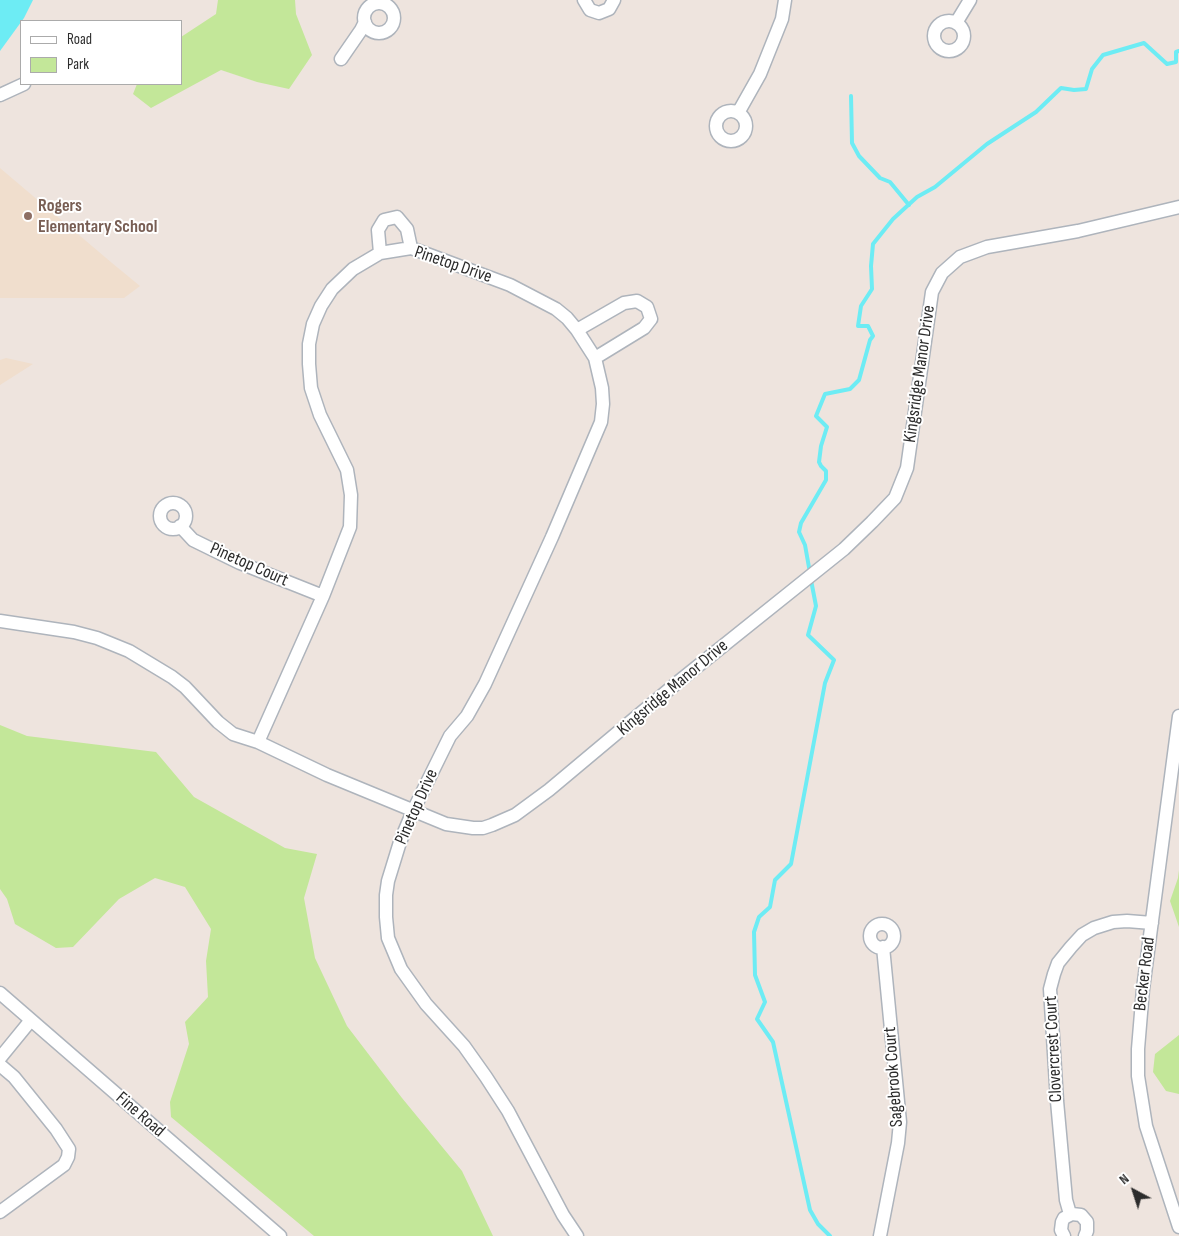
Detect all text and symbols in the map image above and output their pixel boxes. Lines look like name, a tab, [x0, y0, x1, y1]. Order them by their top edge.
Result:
legend	[20, 20, 182, 85]
text: Road	[67, 30, 92, 49]
text: Park	[67, 55, 89, 74]
place label: Rogers Elementary School	[38, 195, 157, 238]
marker: Rogers Elementary School	[22, 210, 34, 222]
street label: Pinetop Drive	[411, 242, 495, 288]
street label: Kingsridge Manor Drive	[900, 304, 940, 444]
street label: Pinetop Court	[207, 538, 291, 592]
street label: Kingsridge Manor Drive	[613, 635, 733, 741]
street label: Pinetop Drive	[391, 766, 443, 848]
street label: Becker Road	[1130, 936, 1160, 1012]
street label: Clovercrest Court	[1040, 995, 1068, 1103]
street label: Sagebrook Court	[880, 1026, 908, 1128]
street label: Fine Road	[111, 1088, 169, 1142]
north arrow	[1109, 1166, 1159, 1216]
text: N	[1116, 1170, 1132, 1188]

